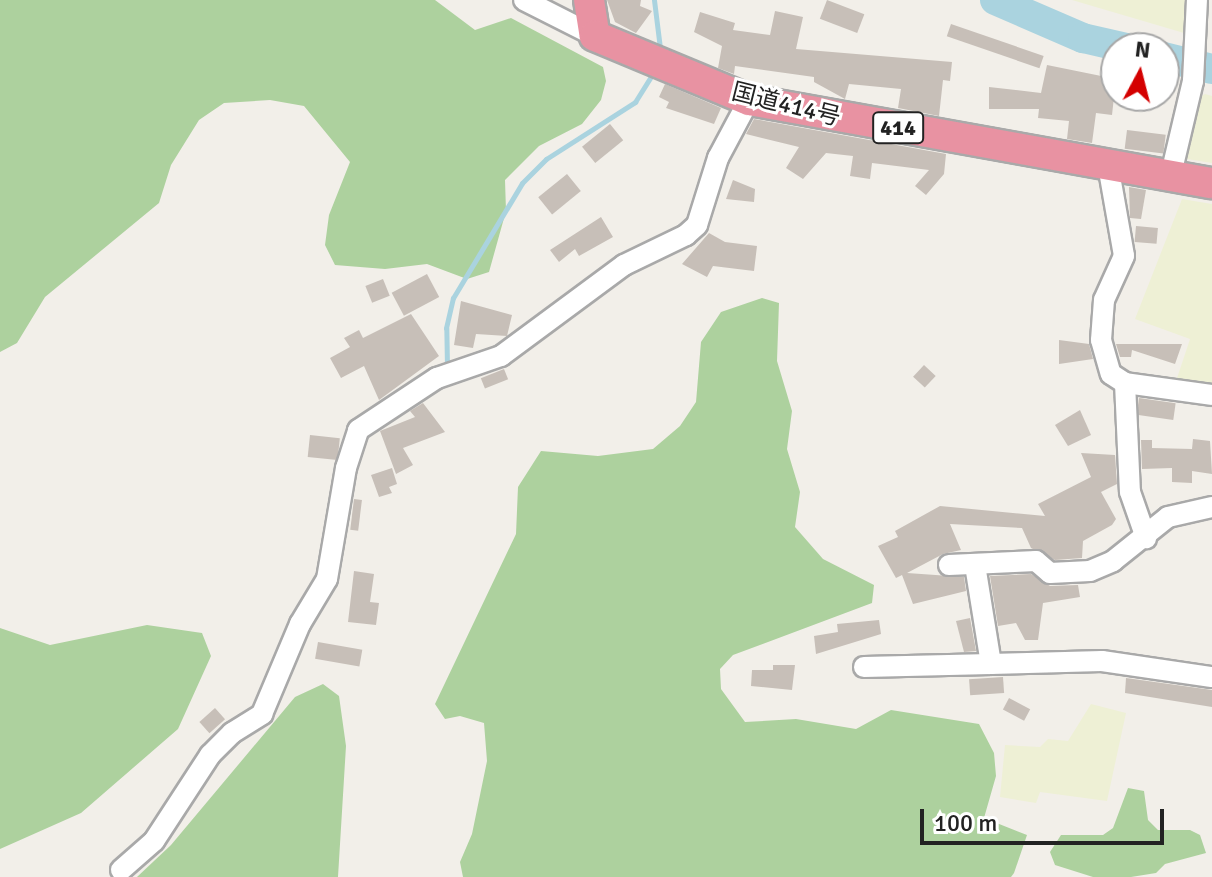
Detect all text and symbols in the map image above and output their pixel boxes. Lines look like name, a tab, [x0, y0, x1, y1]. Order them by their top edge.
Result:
north arrow	[1100, 32, 1180, 112]
text: N	[1133, 35, 1152, 64]
street label: 国道414号	[729, 78, 843, 132]
road number: 414	[872, 110, 924, 146]
scale bar	[924, 793, 1168, 843]
text: 100 m	[934, 808, 997, 838]

